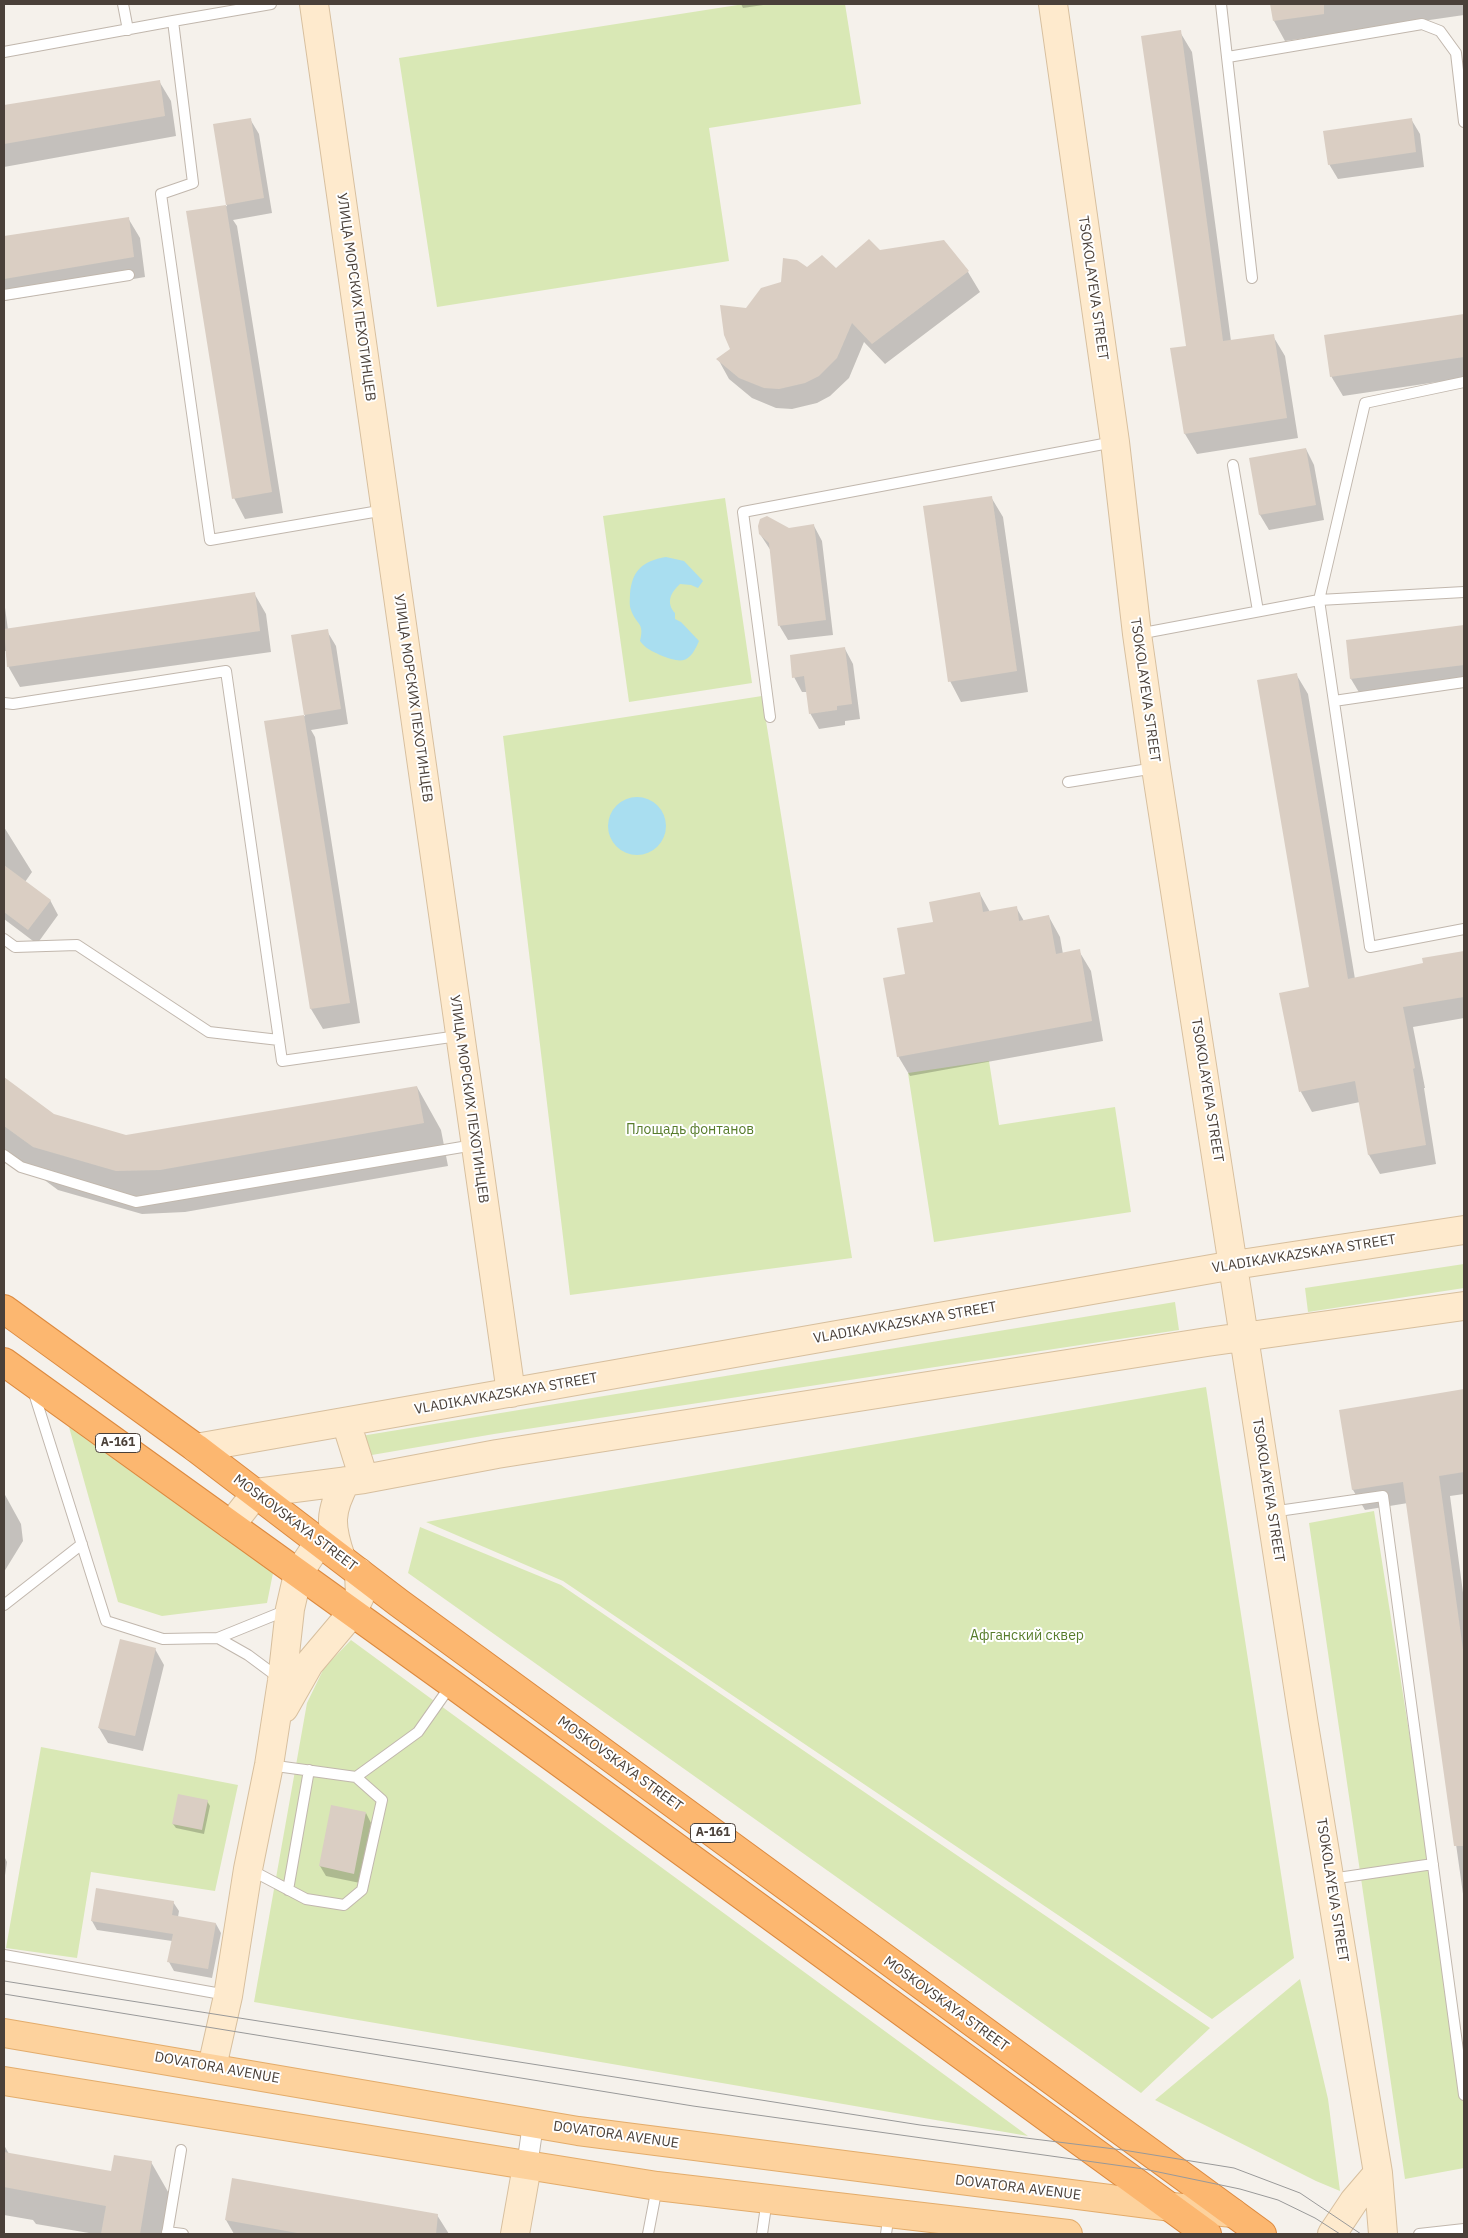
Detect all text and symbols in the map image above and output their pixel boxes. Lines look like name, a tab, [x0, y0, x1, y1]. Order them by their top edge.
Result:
street label: УЛИЦА МОРСКИХ ПЕХОТИНЦЕВ	[333, 192, 379, 402]
street label: TSOKOLAYEVA STREET	[1075, 215, 1111, 361]
street label: УЛИЦА МОРСКИХ ПЕХОТИНЦЕВ	[390, 593, 436, 803]
street label: TSOKOLAYEVA STREET	[1127, 617, 1163, 763]
street label: УЛИЦА МОРСКИХ ПЕХОТИНЦЕВ	[446, 994, 492, 1204]
street label: TSOKOLAYEVA STREET	[1187, 1017, 1227, 1163]
park label: Площадь фонтанов	[626, 1122, 754, 1138]
street label: VLADIKAVKAZSKAYA STREET	[1211, 1231, 1397, 1277]
street label: VLADIKAVKAZSKAYA STREET	[812, 1299, 998, 1347]
street label: VLADIKAVKAZSKAYA STREET	[413, 1370, 599, 1418]
street label: TSOKOLAYEVA STREET	[1248, 1417, 1288, 1563]
road number: А-161	[96, 1434, 140, 1452]
street label: MOSKOVSKAYA STREET	[230, 1471, 360, 1575]
park label: Афганский сквер	[970, 1628, 1084, 1644]
street label: MOSKOVSKAYA STREET	[554, 1713, 686, 1815]
street label: TSOKOLAYEVA STREET	[1312, 1817, 1352, 1963]
road number: А-161	[690, 1824, 736, 1842]
street label: MOSKOVSKAYA STREET	[880, 1953, 1012, 2055]
street label: DOVATORA AVENUE	[153, 2049, 281, 2087]
street label: DOVATORA AVENUE	[552, 2118, 680, 2152]
street label: DOVATORA AVENUE	[954, 2172, 1082, 2204]

